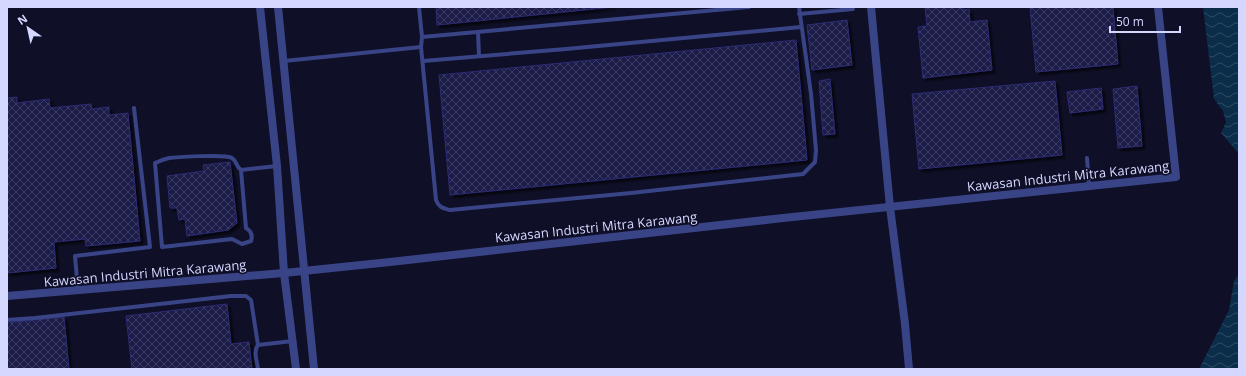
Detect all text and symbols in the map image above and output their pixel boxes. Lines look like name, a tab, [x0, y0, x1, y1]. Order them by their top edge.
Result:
north arrow	[8, 8, 48, 48]
scale bar	[1110, 8, 1180, 34]
text: N	[14, 11, 30, 28]
text: 50 m	[1116, 13, 1144, 30]
street label: Kawasan Industri Mitra Karawang	[966, 156, 1170, 196]
street label: Kawasan Industri Mitra Karawang	[494, 207, 698, 247]
street label: Kawasan Industri Mitra Karawang	[43, 255, 247, 291]

